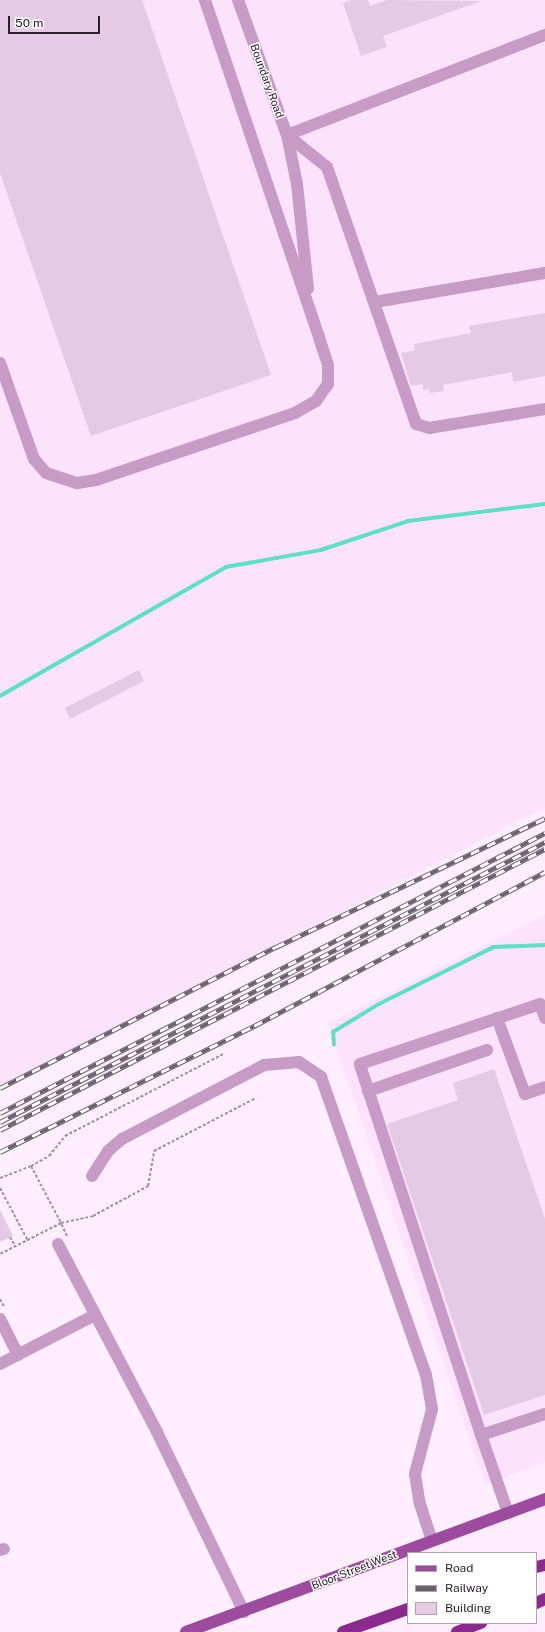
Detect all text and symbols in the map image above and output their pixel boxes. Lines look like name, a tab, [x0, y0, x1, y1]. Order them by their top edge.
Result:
scale bar	[10, 8, 102, 34]
text: 50 m	[15, 16, 43, 30]
street label: Boundary Road	[247, 42, 287, 120]
street label: Bloor Street West	[309, 1548, 399, 1592]
legend	[407, 1552, 537, 1624]
text: Road	[445, 1561, 473, 1575]
text: Railway	[445, 1581, 488, 1595]
text: Building	[445, 1601, 491, 1615]

